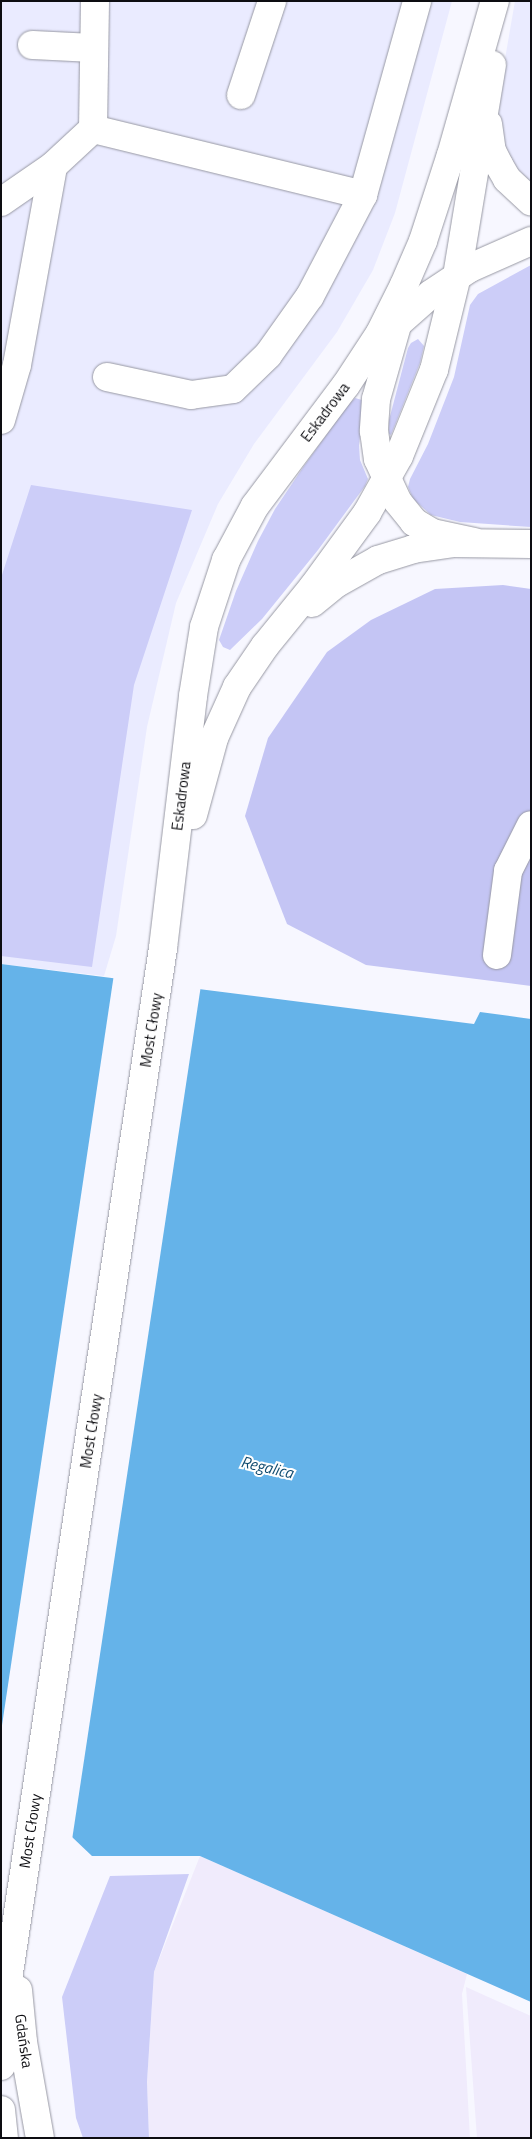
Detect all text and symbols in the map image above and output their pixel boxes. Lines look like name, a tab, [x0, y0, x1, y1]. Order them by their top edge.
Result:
street label: Eskadrowa	[297, 379, 353, 445]
street label: Eskadrowa	[168, 760, 194, 832]
street label: Most Cłowy	[136, 991, 166, 1069]
street label: Most Cłowy	[76, 1392, 106, 1470]
water label: Regalica	[239, 1452, 295, 1482]
street label: Most Cłowy	[15, 1792, 45, 1870]
street label: Gdańska	[11, 2013, 37, 2069]

